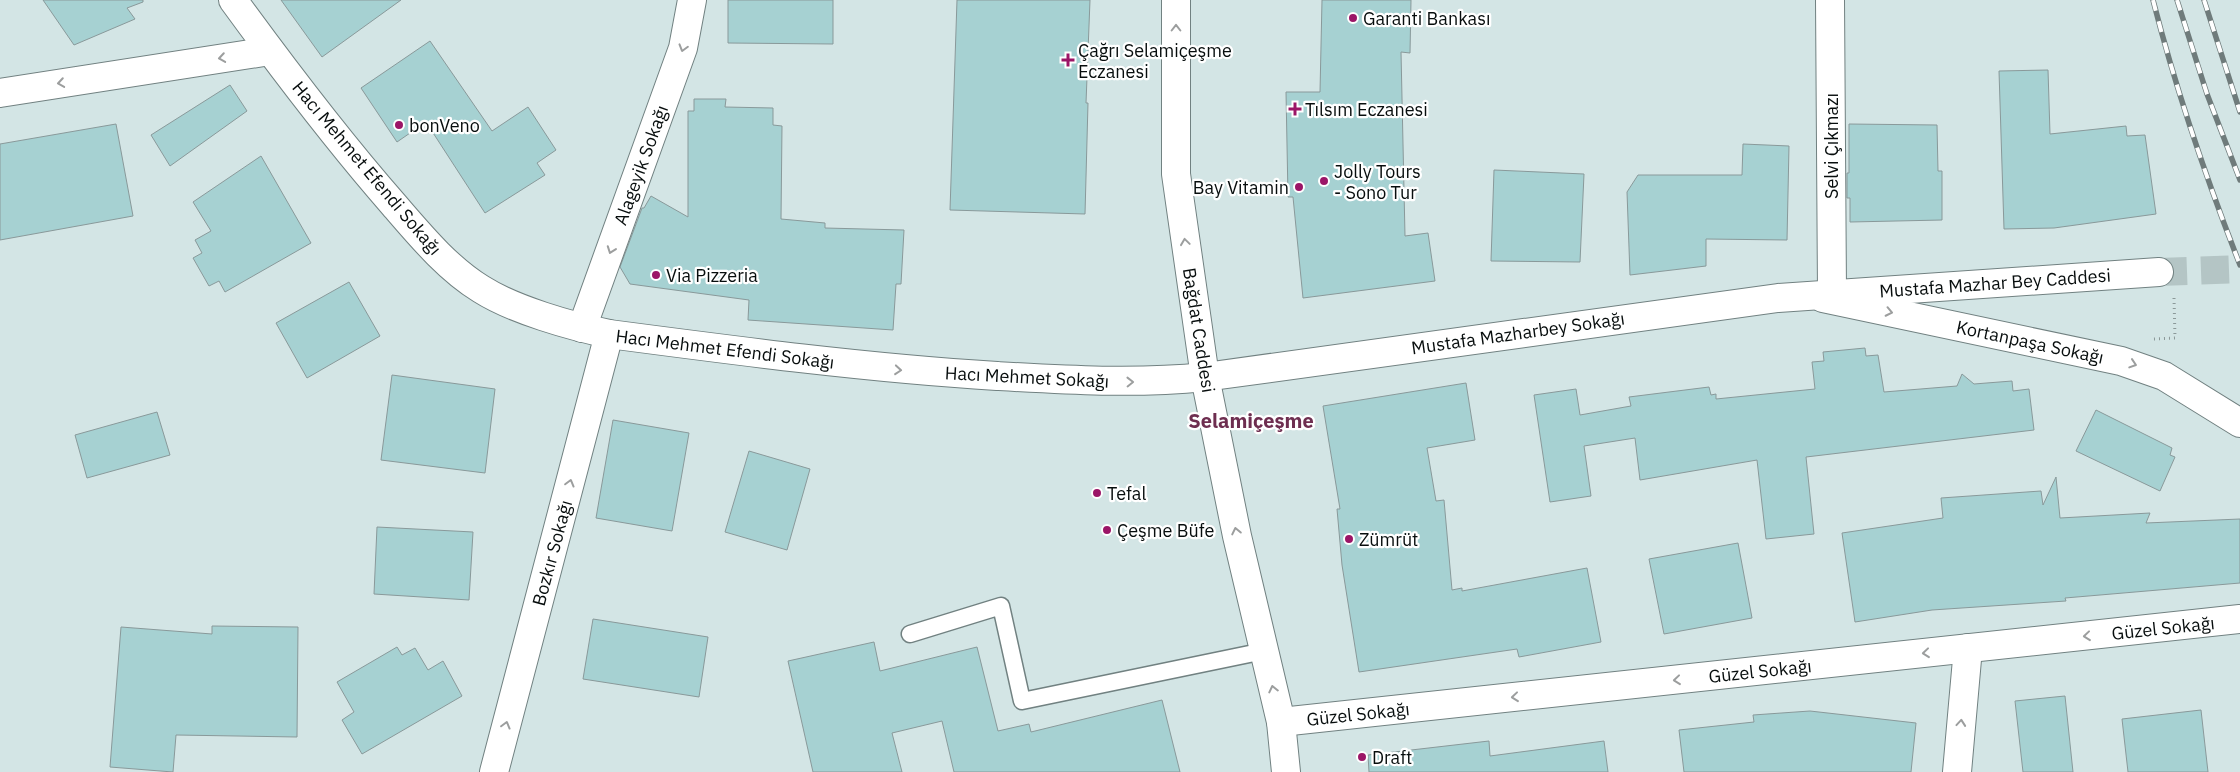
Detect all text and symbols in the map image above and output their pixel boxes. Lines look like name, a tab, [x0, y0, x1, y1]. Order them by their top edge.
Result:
place label: Garanti Bankası	[1363, 7, 1490, 30]
marker: Garanti Bankası	[1347, 12, 1359, 24]
one-way arrow	[1171, 23, 1181, 31]
place label: Çağrı Selamiçeşme Eczanesi	[1078, 39, 1232, 83]
one-way arrow	[678, 43, 689, 52]
one-way arrow	[218, 53, 226, 63]
marker: Çağrı Selamiçeşme Eczanesi	[1062, 54, 1074, 66]
street label: Hacı Mehmet Efendi Sokağı	[287, 76, 447, 260]
one-way arrow	[57, 77, 65, 88]
street label: Selvi Çıkmazı	[1820, 93, 1843, 199]
place label: Tılsım Eczanesi	[1305, 98, 1428, 121]
street label: Alageyik Sokağı	[609, 102, 673, 228]
marker: Tılsım Eczanesi	[1289, 103, 1301, 115]
place label: bonVeno	[409, 114, 480, 137]
marker: bonVeno	[393, 119, 405, 131]
place label: Jolly Tours - Sono Tur	[1334, 160, 1421, 204]
marker: Jolly Tours - Sono Tur	[1318, 175, 1330, 187]
place label: Bay Vitamin	[1193, 176, 1289, 199]
marker: Bay Vitamin	[1293, 181, 1305, 193]
one-way arrow	[1181, 238, 1191, 246]
one-way arrow	[607, 245, 617, 254]
street label: Mustafa Mazhar Bey Caddesi	[1878, 263, 2112, 303]
place label: Via Pizzeria	[666, 264, 758, 287]
street label: Bağdat Caddesi	[1178, 266, 1220, 394]
marker: Via Pizzeria	[650, 269, 662, 281]
one-way arrow	[1885, 306, 1894, 317]
street label: Mustafa Mazharbey Sokağı	[1410, 307, 1626, 359]
street label: Kortanpaşa Sokağı	[1954, 315, 2106, 369]
street label: Hacı Mehmet Efendi Sokağı	[614, 324, 836, 374]
one-way arrow	[2129, 359, 2137, 369]
street label: Hacı Mehmet Sokağı	[944, 361, 1110, 393]
one-way arrow	[894, 364, 902, 375]
one-way arrow	[1126, 376, 1134, 387]
district label: Selamiçeşme	[1188, 407, 1314, 434]
one-way arrow	[564, 479, 575, 488]
place label: Tefal	[1107, 482, 1146, 505]
marker: Tefal	[1091, 487, 1103, 499]
street label: Bozkır Sokağı	[527, 498, 577, 608]
place label: Çeşme Büfe	[1117, 519, 1214, 542]
marker: Çeşme Büfe	[1101, 524, 1113, 536]
one-way arrow	[1232, 527, 1242, 536]
place label: Zümrüt	[1359, 528, 1418, 551]
marker: Zümrüt	[1343, 533, 1355, 545]
street label: Güzel Sokağı	[2110, 611, 2216, 645]
one-way arrow	[2083, 630, 2091, 641]
one-way arrow	[1921, 647, 1929, 658]
street label: Güzel Sokağı	[1707, 654, 1813, 688]
one-way arrow	[1673, 674, 1681, 685]
one-way arrow	[1268, 685, 1279, 694]
one-way arrow	[1511, 691, 1519, 702]
street label: Güzel Sokağı	[1305, 697, 1411, 731]
one-way arrow	[1956, 719, 1967, 727]
one-way arrow	[501, 721, 511, 729]
place label: Draft	[1372, 746, 1412, 769]
marker: Draft	[1356, 751, 1368, 763]

